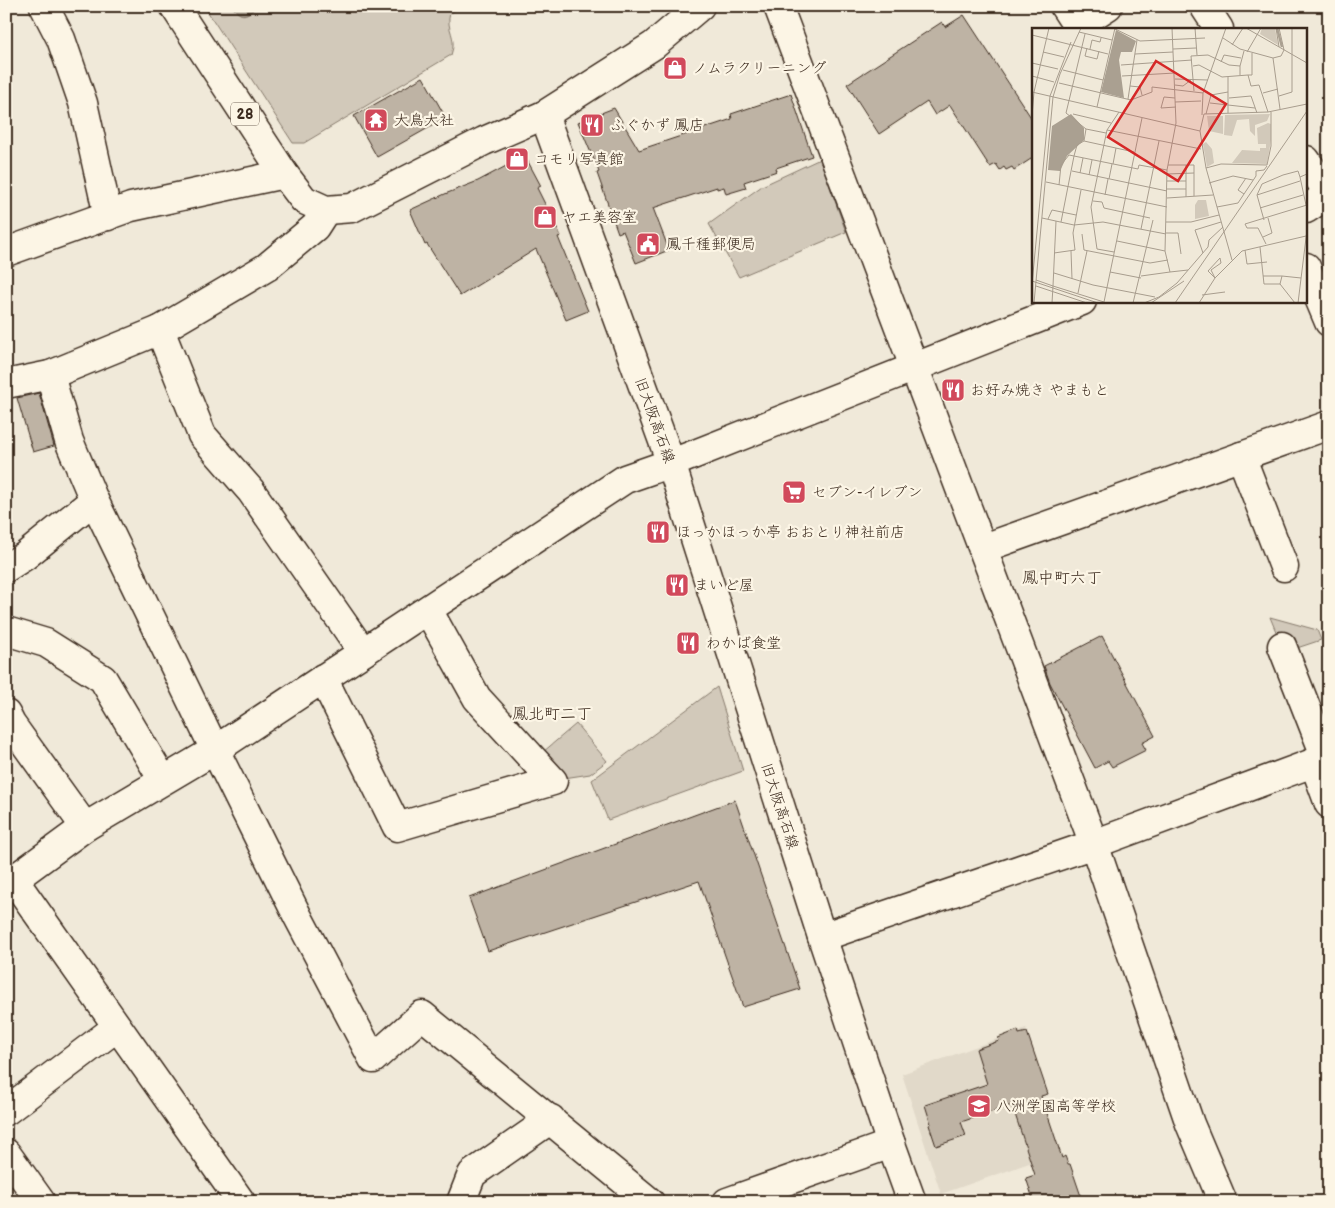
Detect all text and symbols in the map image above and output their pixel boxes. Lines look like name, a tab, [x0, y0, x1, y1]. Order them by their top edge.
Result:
inset map	[1032, 28, 1308, 302]
shop icon: ノムラクリーニング	[662, 55, 688, 81]
place label: ノムラクリーニング	[692, 59, 826, 78]
road number: 28	[231, 102, 259, 126]
temple icon: 大鳥大社	[363, 107, 389, 133]
place label: 大鳥大社	[394, 111, 454, 130]
restaurant icon: ふぐかず 鳳店	[579, 112, 605, 138]
place label: ふぐかず 鳳店	[610, 116, 704, 135]
shop icon: コモリ写真館	[504, 146, 530, 172]
place label: コモリ写真館	[534, 150, 624, 169]
shop icon: ヤエ美容室	[532, 204, 558, 230]
place label: ヤエ美容室	[562, 208, 637, 227]
public building icon: 鳳千種郵便局	[635, 231, 661, 257]
place label: 鳳千種郵便局	[666, 235, 756, 254]
street label: 旧大阪高石線	[630, 375, 679, 466]
restaurant icon: お好み焼き やまもと	[940, 377, 966, 403]
place label: お好み焼き やまもと	[970, 381, 1109, 400]
supermarket icon: セブン-イレブン	[781, 479, 807, 505]
place label: セブン-イレブン	[812, 483, 923, 502]
restaurant icon: ほっかほっか亭 おおとり神社前店	[645, 519, 671, 545]
place label: ほっかほっか亭 おおとり神社前店	[676, 523, 905, 542]
district label: 鳳中町六丁	[1022, 569, 1102, 588]
restaurant icon: まいど屋	[664, 572, 690, 598]
place label: まいど屋	[694, 576, 754, 595]
restaurant icon: わかば食堂	[675, 630, 701, 656]
place label: わかば食堂	[706, 634, 781, 653]
district label: 鳳北町二丁	[512, 705, 592, 724]
street label: 旧大阪高石線	[757, 760, 802, 852]
school or university icon: 八洲学園高等学校	[966, 1093, 992, 1119]
place label: 八洲学園高等学校	[996, 1097, 1116, 1116]

